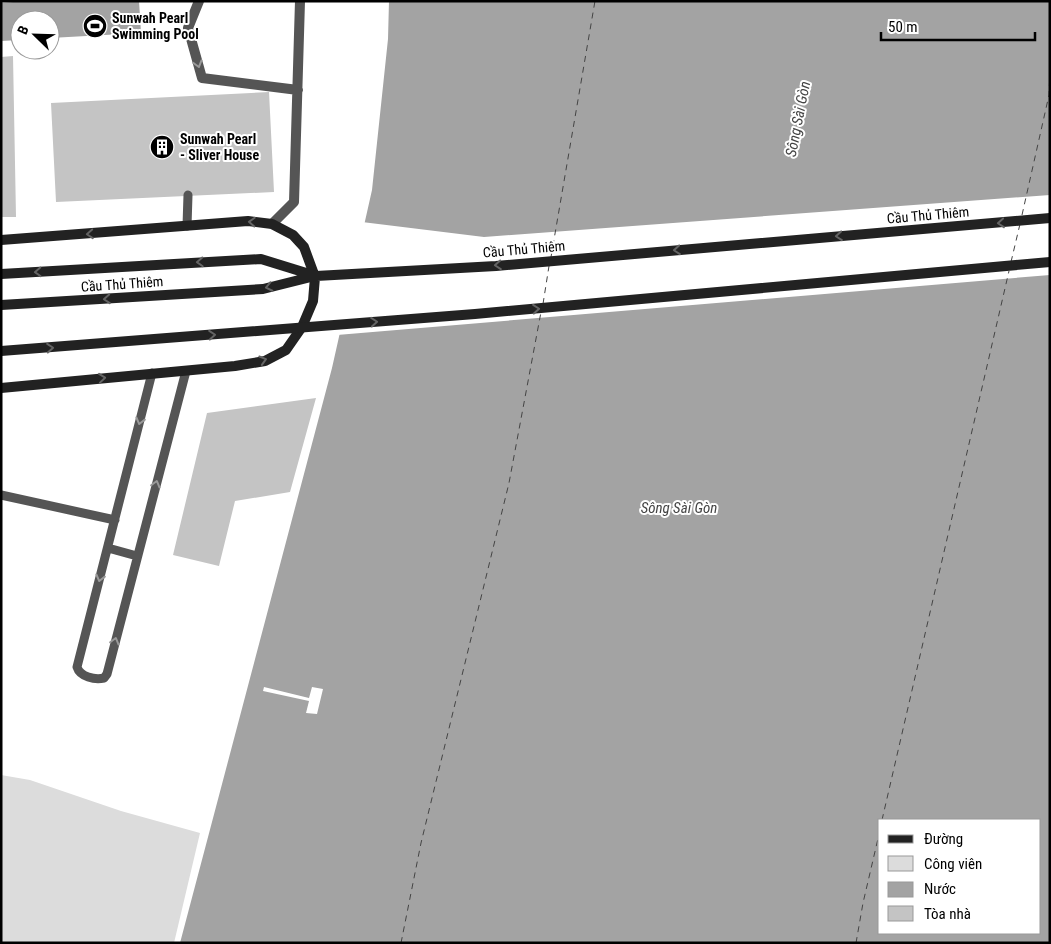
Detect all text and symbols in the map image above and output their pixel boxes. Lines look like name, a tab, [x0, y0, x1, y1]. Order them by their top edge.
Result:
north arrow	[10, 10, 60, 60]
place label: Sunwah Pearl Swimming Pool	[112, 10, 199, 42]
scale bar	[881, 10, 1035, 42]
sports icon: Sunwah Pearl Swimming Pool	[82, 13, 108, 39]
text: 50 m	[888, 18, 918, 36]
text: B	[14, 23, 32, 37]
one-way arrow	[192, 59, 203, 68]
water label: Sông Sài Gòn	[782, 80, 814, 158]
place label: Sunwah Pearl - Sliver House	[180, 131, 259, 163]
building icon: Sunwah Pearl - Sliver House	[149, 134, 175, 160]
street label: Cầu Thủ Thiêm	[886, 203, 970, 227]
one-way arrow	[247, 217, 255, 228]
one-way arrow	[997, 217, 1005, 228]
one-way arrow	[86, 228, 94, 239]
one-way arrow	[835, 231, 843, 242]
street label: Cầu Thủ Thiêm	[482, 237, 566, 261]
one-way arrow	[673, 244, 681, 255]
one-way arrow	[196, 257, 204, 268]
one-way arrow	[494, 260, 502, 271]
one-way arrow	[34, 266, 42, 277]
street label: Cầu Thủ Thiêm	[80, 273, 164, 295]
one-way arrow	[264, 282, 273, 292]
one-way arrow	[102, 293, 110, 304]
one-way arrow	[532, 304, 540, 315]
one-way arrow	[370, 317, 378, 328]
one-way arrow	[208, 330, 216, 341]
one-way arrow	[46, 342, 54, 353]
one-way arrow	[258, 356, 267, 366]
one-way arrow	[98, 373, 106, 384]
one-way arrow	[135, 416, 146, 425]
one-way arrow	[150, 480, 161, 489]
water label: Sông Sài Gòn	[641, 499, 717, 517]
one-way arrow	[95, 574, 106, 583]
one-way arrow	[109, 637, 120, 646]
legend	[878, 819, 1041, 934]
text: Đường	[924, 830, 963, 848]
text: Công viên	[924, 855, 982, 873]
text: Nước	[924, 880, 956, 898]
text: Tòa nhà	[924, 905, 971, 923]

